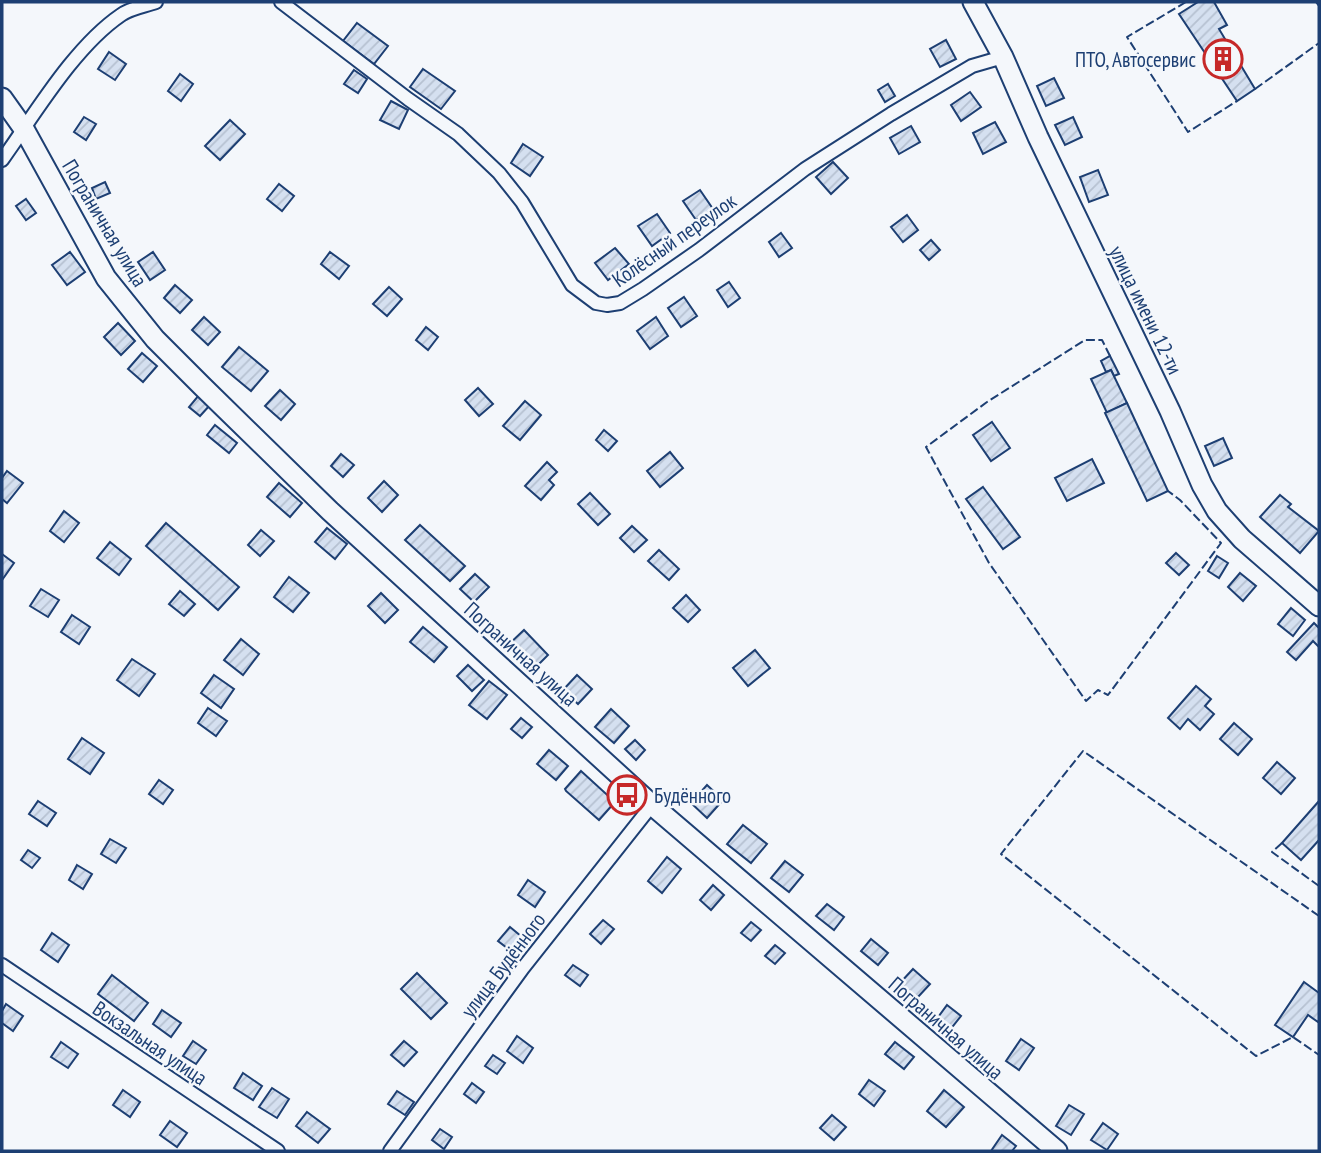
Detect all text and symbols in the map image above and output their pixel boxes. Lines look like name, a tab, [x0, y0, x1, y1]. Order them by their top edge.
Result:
building icon: ПТО, Автосервис	[1202, 38, 1244, 80]
place label: ПТО, Автосервис	[1075, 46, 1197, 73]
street label: Пограничная улица	[56, 155, 154, 291]
street label: Колёсный переулок	[607, 187, 741, 293]
street label: улица имени 12-ти	[1103, 241, 1189, 379]
street label: Пограничная улица	[459, 596, 583, 712]
bus stop icon: Будённого	[606, 774, 648, 816]
place label: Будённого	[654, 782, 731, 809]
street label: улица Будённого	[455, 907, 551, 1023]
street label: Пограничная улица	[883, 971, 1009, 1085]
street label: Вокзальная улица	[88, 995, 212, 1091]

